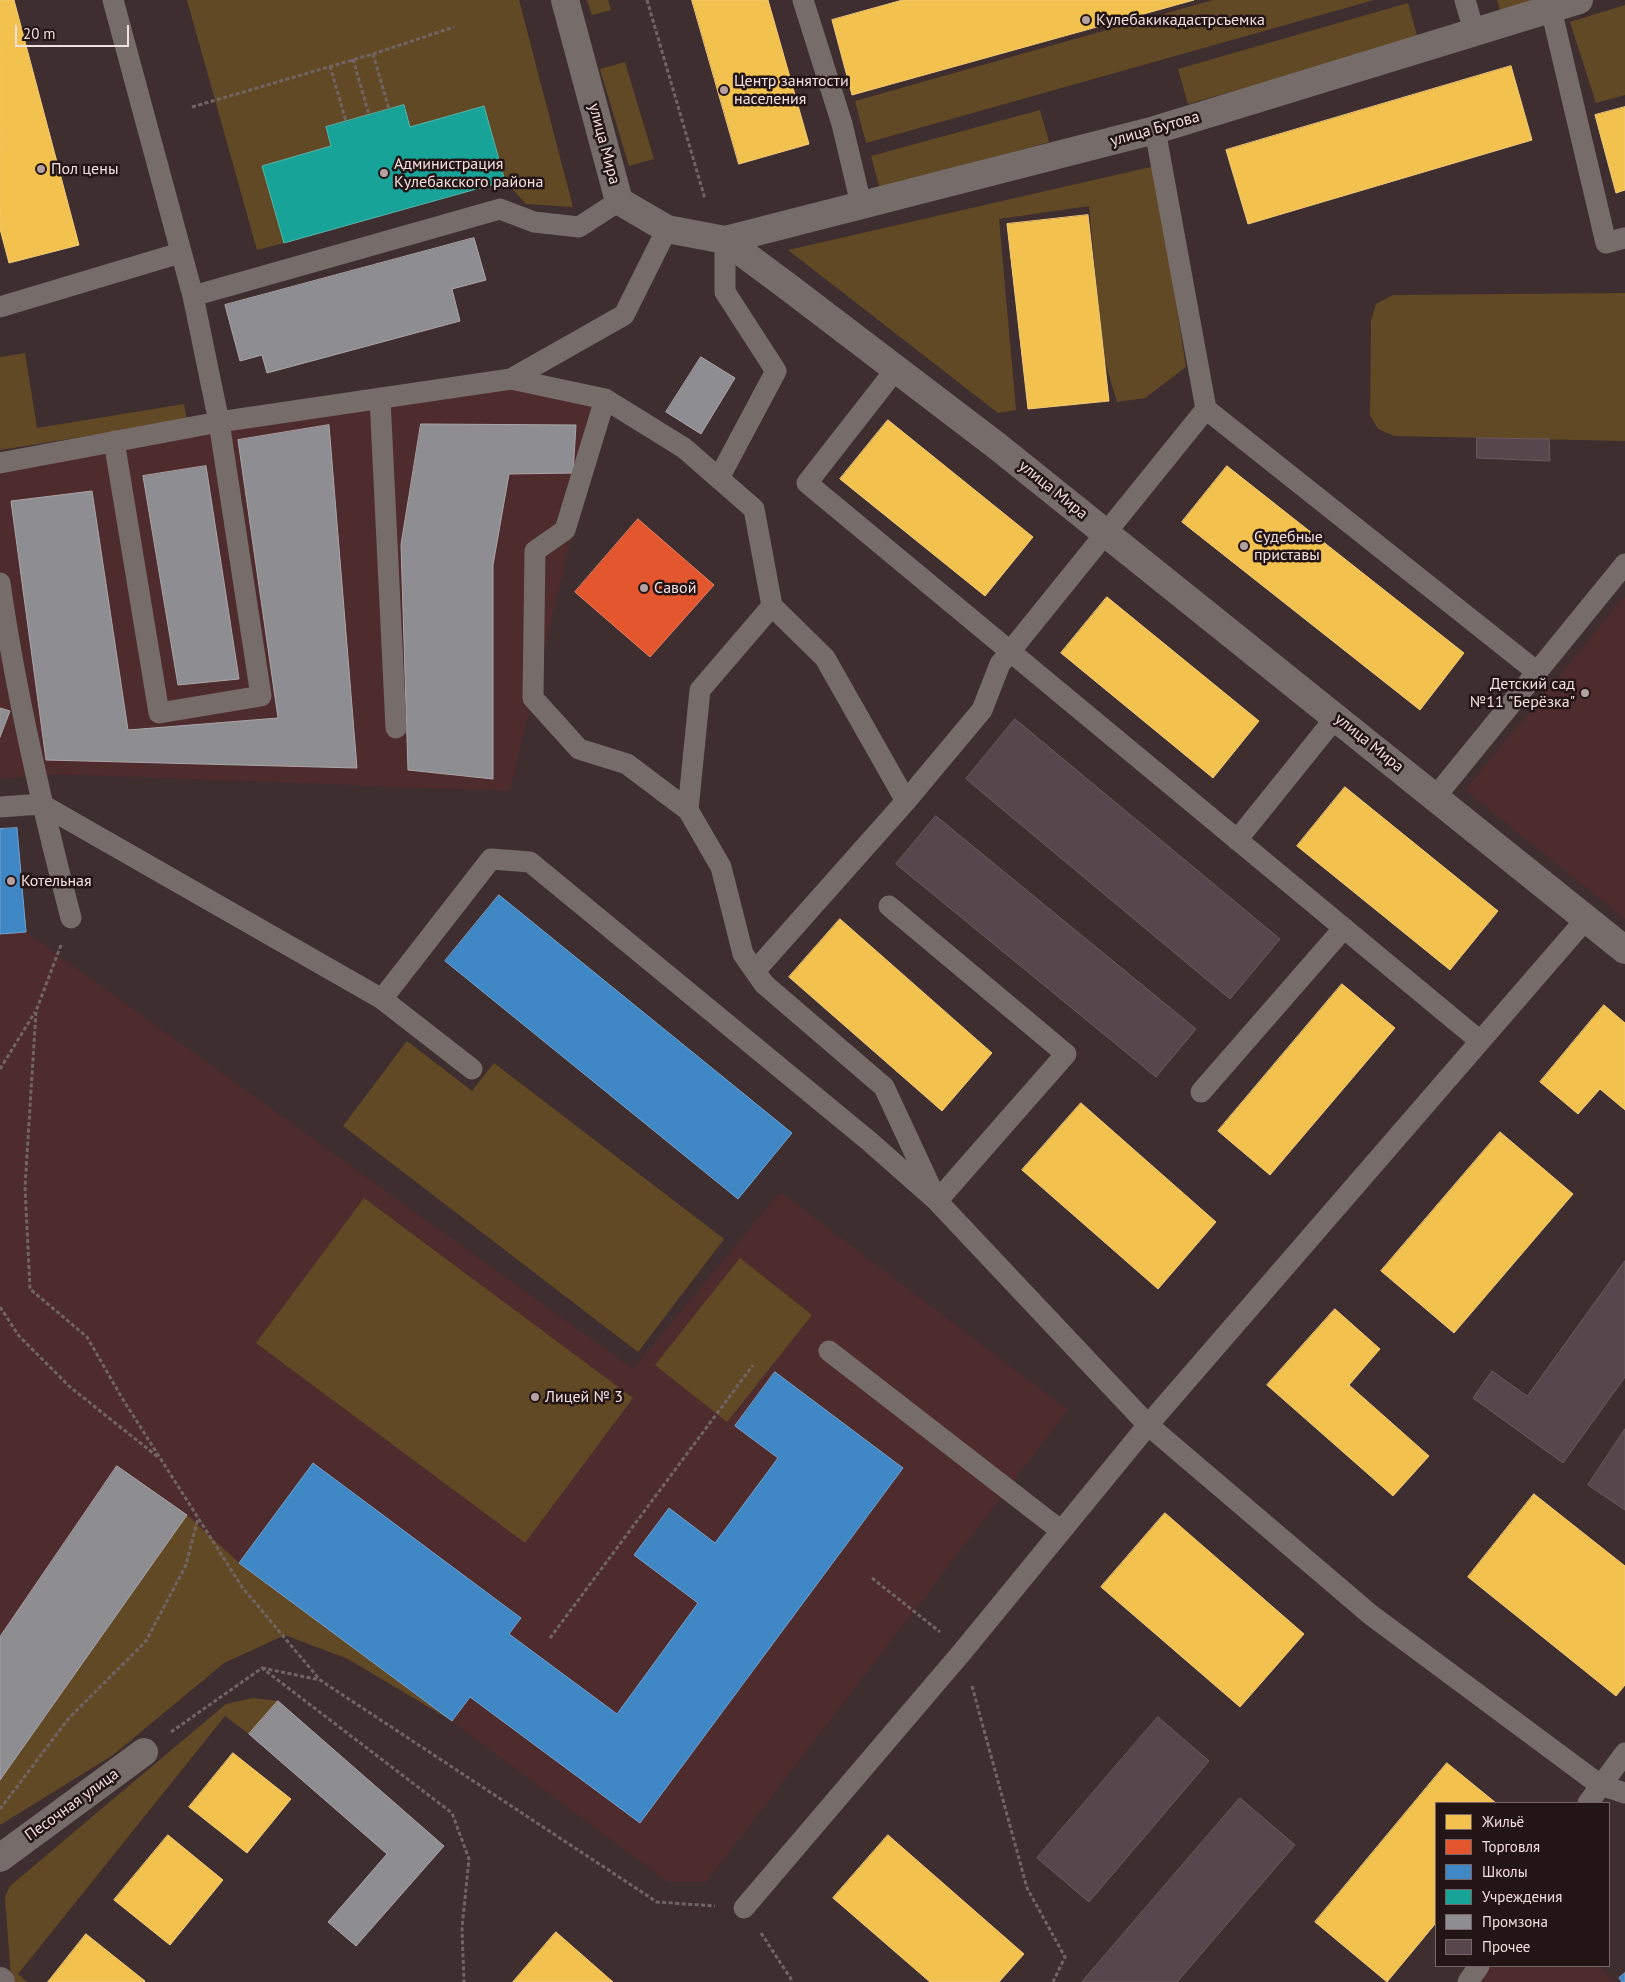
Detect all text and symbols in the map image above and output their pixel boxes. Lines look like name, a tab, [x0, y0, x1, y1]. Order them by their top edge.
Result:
place label: Кулебакикадастрсъемка	[1096, 10, 1265, 30]
marker: Кулебакикадастрсъемка	[1080, 14, 1092, 26]
scale bar	[18, 15, 131, 47]
text: 20 m	[23, 24, 56, 43]
place label: Центр занятости населения	[734, 71, 849, 109]
marker: Центр занятости населения	[718, 84, 730, 96]
street label: улица Мира	[584, 101, 624, 187]
street label: улица Бутова	[1108, 107, 1202, 151]
place label: Администрация Кулебакского района	[394, 154, 543, 192]
place label: Пол цены	[51, 159, 118, 179]
marker: Пол цены	[35, 163, 47, 175]
marker: Администрация Кулебакского района	[378, 167, 390, 179]
street label: улица Мира	[1015, 456, 1091, 524]
place label: Судебные приставы	[1254, 527, 1323, 565]
marker: Судебные приставы	[1238, 540, 1250, 552]
place label: Савой	[654, 578, 696, 598]
marker: Савой	[638, 582, 650, 594]
place label: Детский сад №11 "Берёзка"	[1470, 674, 1575, 712]
marker: Детский сад №11 "Берёзка"	[1579, 687, 1591, 699]
street label: улица Мира	[1331, 709, 1407, 777]
place label: Котельная	[21, 871, 92, 891]
marker: Котельная	[5, 875, 17, 887]
place label: Лицей № 3	[545, 1387, 623, 1407]
marker: Лицей № 3	[529, 1391, 541, 1403]
street label: Песочная улица	[21, 1765, 123, 1845]
legend	[1435, 1802, 1610, 1967]
text: Жильё	[1482, 1812, 1524, 1831]
text: Торговля	[1482, 1837, 1540, 1856]
text: Школы	[1482, 1862, 1528, 1881]
text: Учреждения	[1482, 1887, 1562, 1906]
text: Промзона	[1482, 1912, 1548, 1931]
text: Прочее	[1482, 1937, 1530, 1956]

